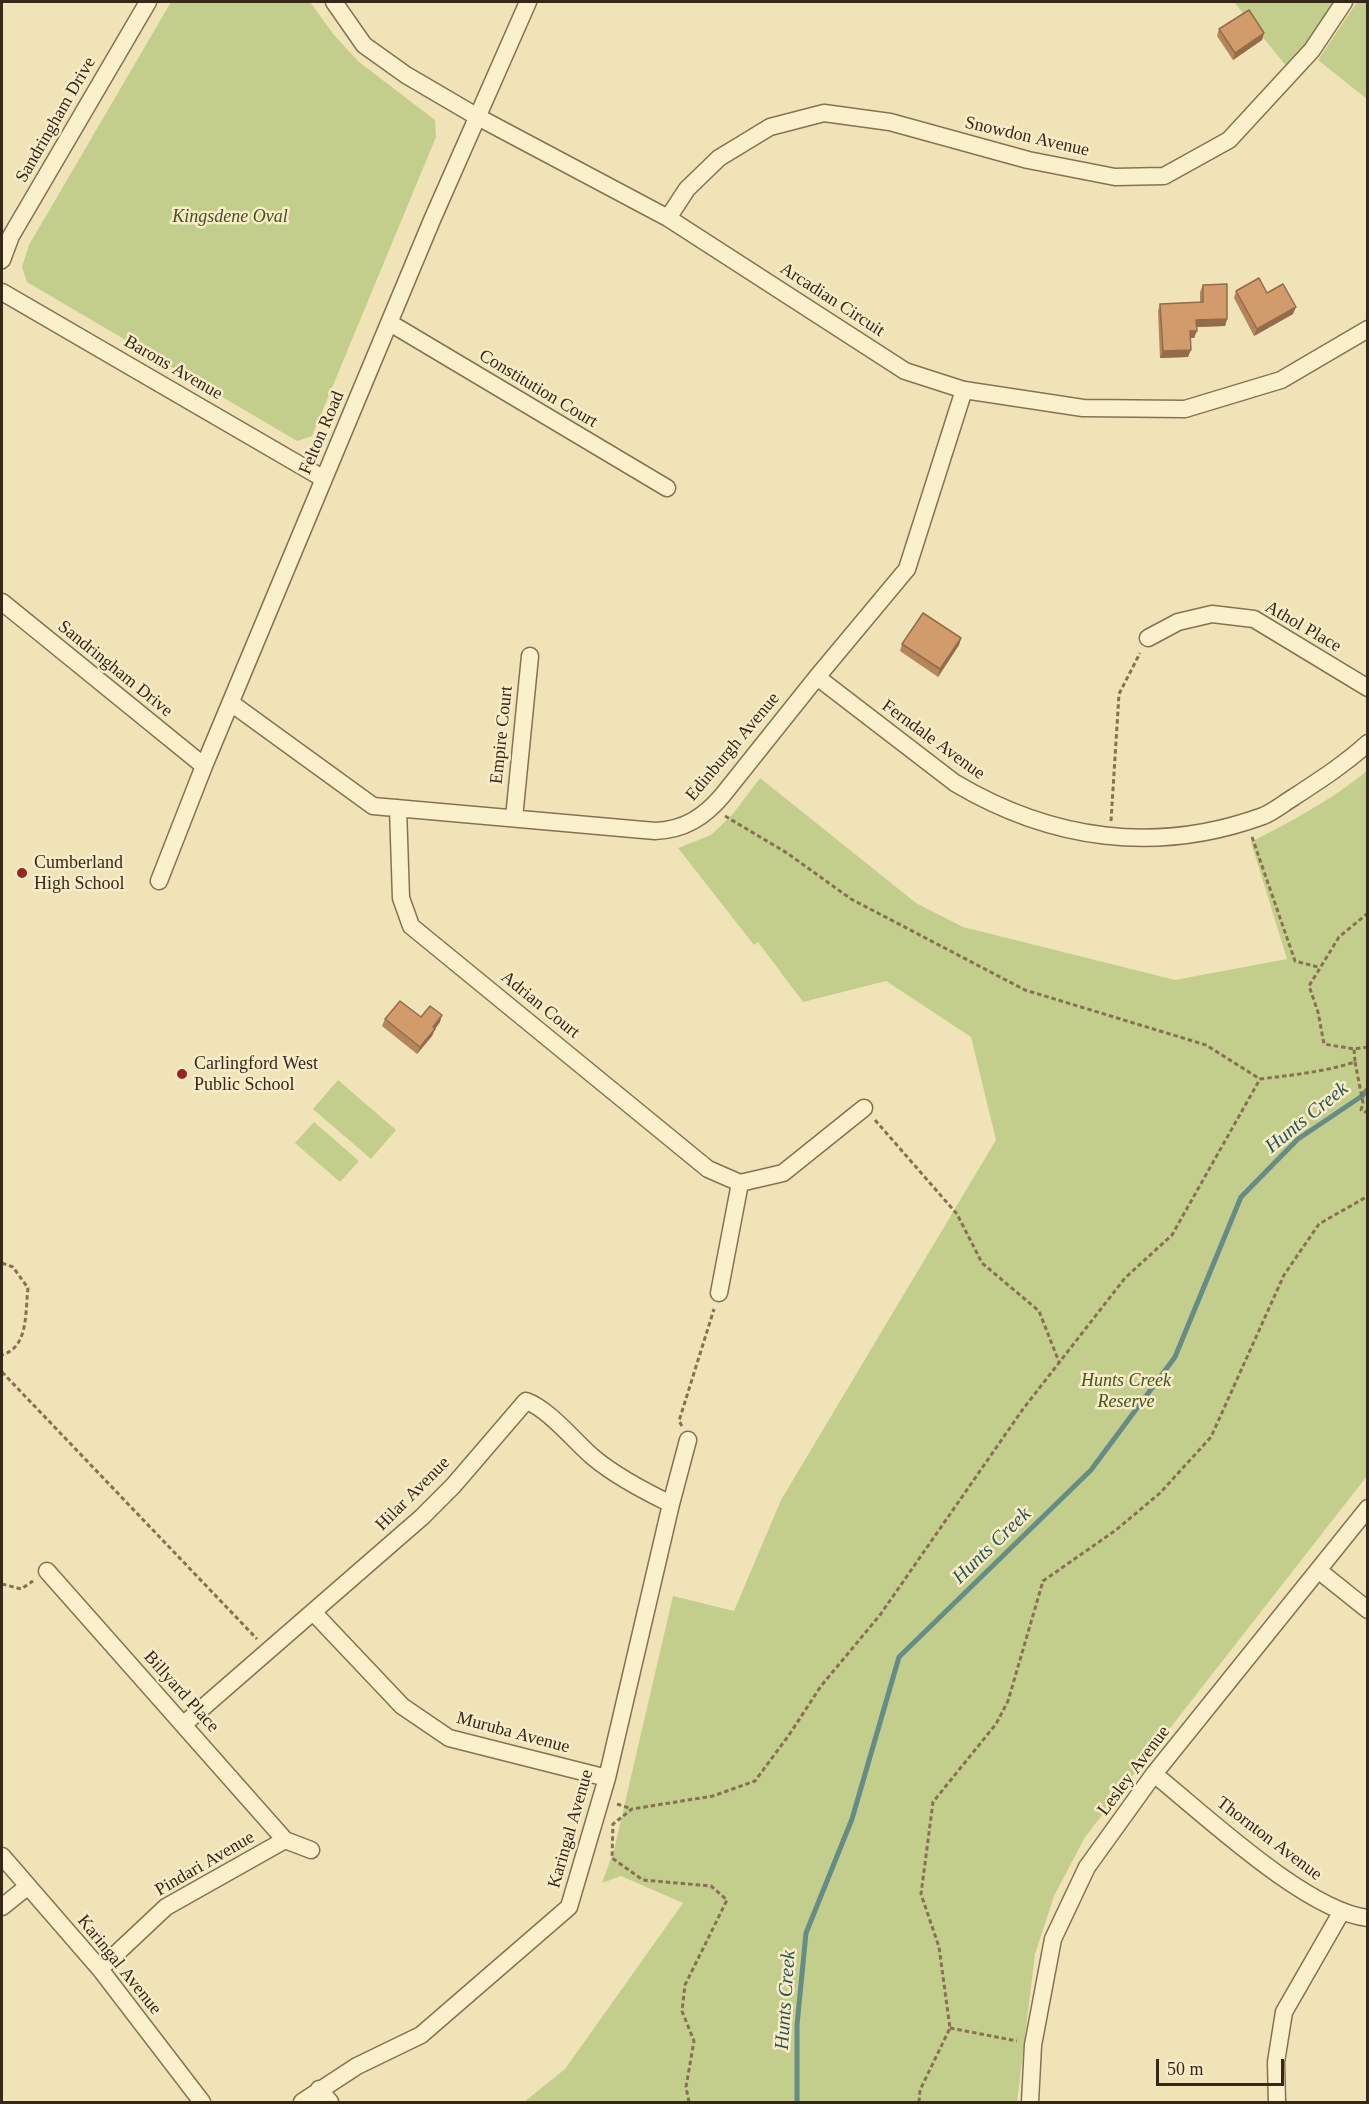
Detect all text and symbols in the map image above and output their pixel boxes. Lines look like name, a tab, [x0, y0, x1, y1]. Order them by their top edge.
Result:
street label: Sandringham Drive	[11, 53, 101, 187]
street label: Snowdon Avenue	[963, 112, 1091, 162]
park label: Kingsdene Oval	[172, 206, 288, 228]
street label: Arcadian Circuit	[776, 258, 888, 342]
street label: Barons Avenue	[120, 331, 226, 405]
street label: Constitution Court	[475, 345, 601, 433]
street label: Felton Road	[295, 388, 349, 478]
street label: Athol Place	[1261, 597, 1345, 657]
street label: Sandringham Drive	[53, 616, 177, 722]
street label: Empire Court	[486, 685, 518, 785]
street label: Edinburgh Avenue	[681, 688, 785, 806]
street label: Ferndale Avenue	[877, 695, 989, 785]
place label: Cumberland High School	[34, 852, 125, 894]
marker: Cumberland High School	[15, 866, 29, 880]
street label: Adrian Court	[496, 967, 584, 1043]
place label: Carlingford West Public School	[194, 1053, 318, 1096]
marker: Carlingford West Public School	[175, 1067, 189, 1081]
water label: Hunts Creek	[1261, 1077, 1353, 1159]
park label: Hunts Creek Reserve	[1081, 1370, 1171, 1412]
street label: Hilar Avenue	[371, 1452, 455, 1536]
water label: Hunts Creek	[948, 1503, 1036, 1589]
street label: Billyard Place	[139, 1647, 223, 1737]
street label: Muruba Avenue	[454, 1708, 572, 1758]
street label: Lesley Avenue	[1093, 1722, 1175, 1820]
street label: Karingal Avenue	[544, 1767, 598, 1891]
street label: Thornton Avenue	[1212, 1792, 1326, 1886]
street label: Pindari Avenue	[151, 1827, 259, 1901]
street label: Karingal Avenue	[72, 1911, 166, 2019]
water label: Hunts Creek	[771, 1949, 801, 2051]
scale bar	[1159, 2047, 1286, 2085]
text: 50 m	[1167, 2059, 1204, 2079]

